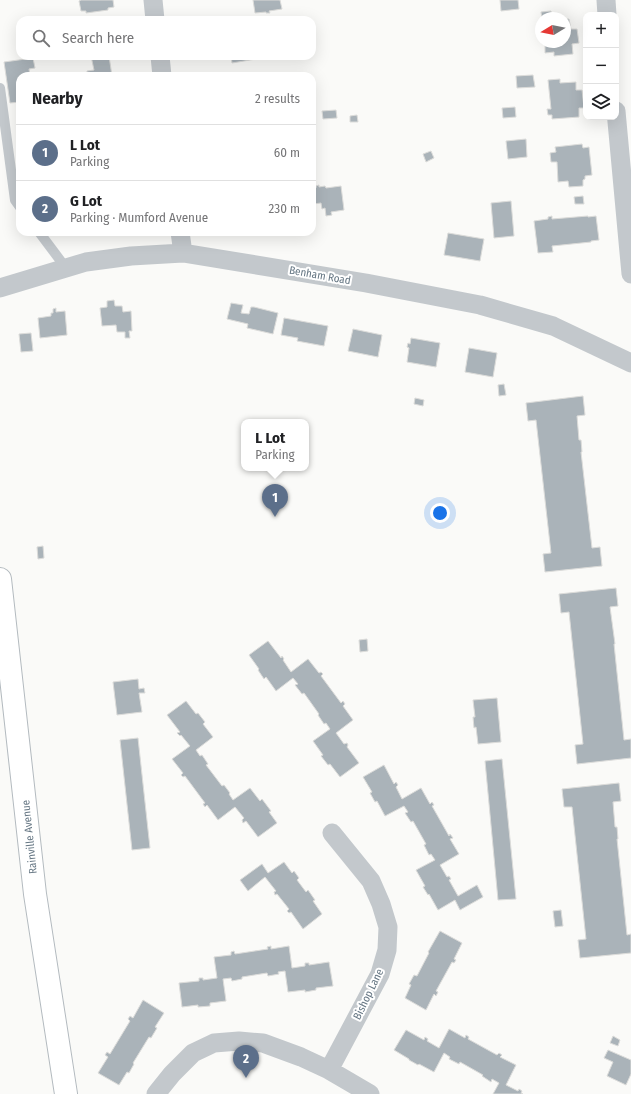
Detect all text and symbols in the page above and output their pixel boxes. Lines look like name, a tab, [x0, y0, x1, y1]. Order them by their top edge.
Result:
north arrow	[535, 12, 571, 48]
map controls	[583, 12, 619, 120]
button: +	[583, 12, 619, 48]
search box	[16, 16, 316, 60]
icon: search	[30, 27, 52, 49]
text: Search here	[62, 29, 134, 47]
button: −	[583, 48, 619, 84]
button: layers	[583, 84, 619, 120]
text: Nearby	[32, 88, 83, 109]
text: 2 results	[255, 91, 300, 106]
text: L Lot	[70, 136, 100, 154]
text: 1	[42, 145, 48, 160]
text: 60 m	[274, 145, 300, 160]
text: Parking	[70, 154, 109, 169]
text: G Lot	[70, 192, 102, 210]
text: 2	[42, 201, 48, 216]
text: 230 m	[269, 201, 300, 216]
text: Parking · Mumford Avenue	[70, 210, 208, 225]
street label: Benham Road	[288, 264, 352, 287]
popup	[241, 419, 309, 471]
text: L Lot	[255, 429, 285, 447]
text: Parking	[255, 447, 295, 462]
pin: 1	[262, 484, 288, 517]
your location	[430, 503, 450, 523]
street label: Rainville Avenue	[19, 799, 40, 875]
street label: Bishop Lane	[351, 967, 386, 1022]
pin: 2	[233, 1045, 259, 1078]

